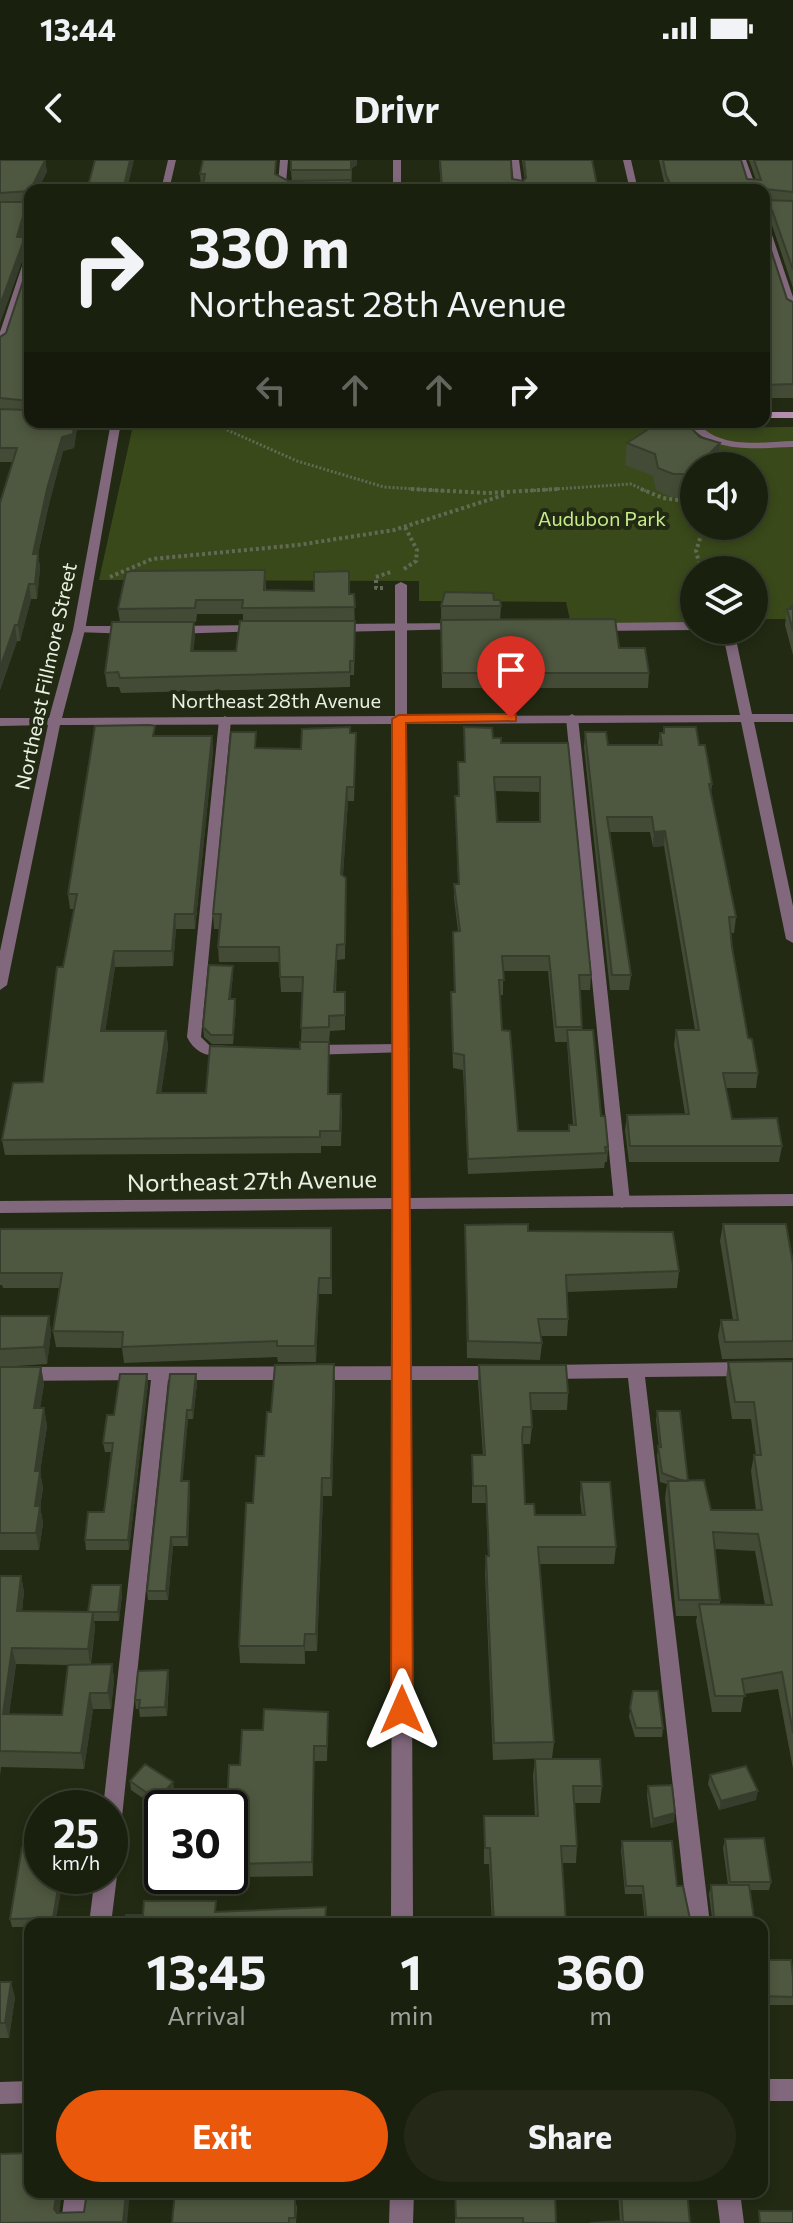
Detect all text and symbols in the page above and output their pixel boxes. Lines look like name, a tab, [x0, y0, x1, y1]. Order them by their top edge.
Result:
text: 13:44	[40, 10, 116, 47]
icon: back	[32, 86, 76, 130]
text: Drivr	[354, 86, 439, 130]
icon: search	[717, 86, 761, 130]
text: 330 m	[188, 211, 350, 280]
icon: right	[56, 216, 160, 320]
text: Northeast 28th Avenue	[188, 280, 566, 324]
icon: left	[249, 368, 293, 412]
icon: ahead	[333, 368, 377, 412]
icon: ahead	[417, 368, 461, 412]
icon: right	[501, 368, 545, 412]
map controls	[680, 452, 768, 644]
button: sound	[680, 452, 768, 540]
park label: Audubon Park	[538, 506, 666, 530]
button: layers	[680, 556, 768, 644]
street label: Northeast Fillmore Street	[9, 560, 81, 792]
pin	[477, 636, 545, 718]
icon: arrive	[489, 648, 533, 692]
street label: Northeast 28th Avenue	[171, 688, 381, 712]
street label: Northeast 27th Avenue	[127, 1163, 377, 1197]
position arrow	[360, 1668, 444, 1752]
speed limit sign: 30	[144, 1790, 248, 1894]
text: 25	[53, 1807, 99, 1856]
text: km/h	[52, 1850, 100, 1874]
text: 13:45	[147, 1941, 266, 2000]
text: 1	[400, 1941, 422, 2000]
text: 360	[556, 1941, 645, 2000]
text: Arrival	[167, 1999, 246, 2030]
text: min	[389, 1999, 433, 2030]
text: m	[589, 1999, 612, 2030]
button: Exit	[56, 2090, 388, 2182]
button: Share	[404, 2090, 736, 2182]

